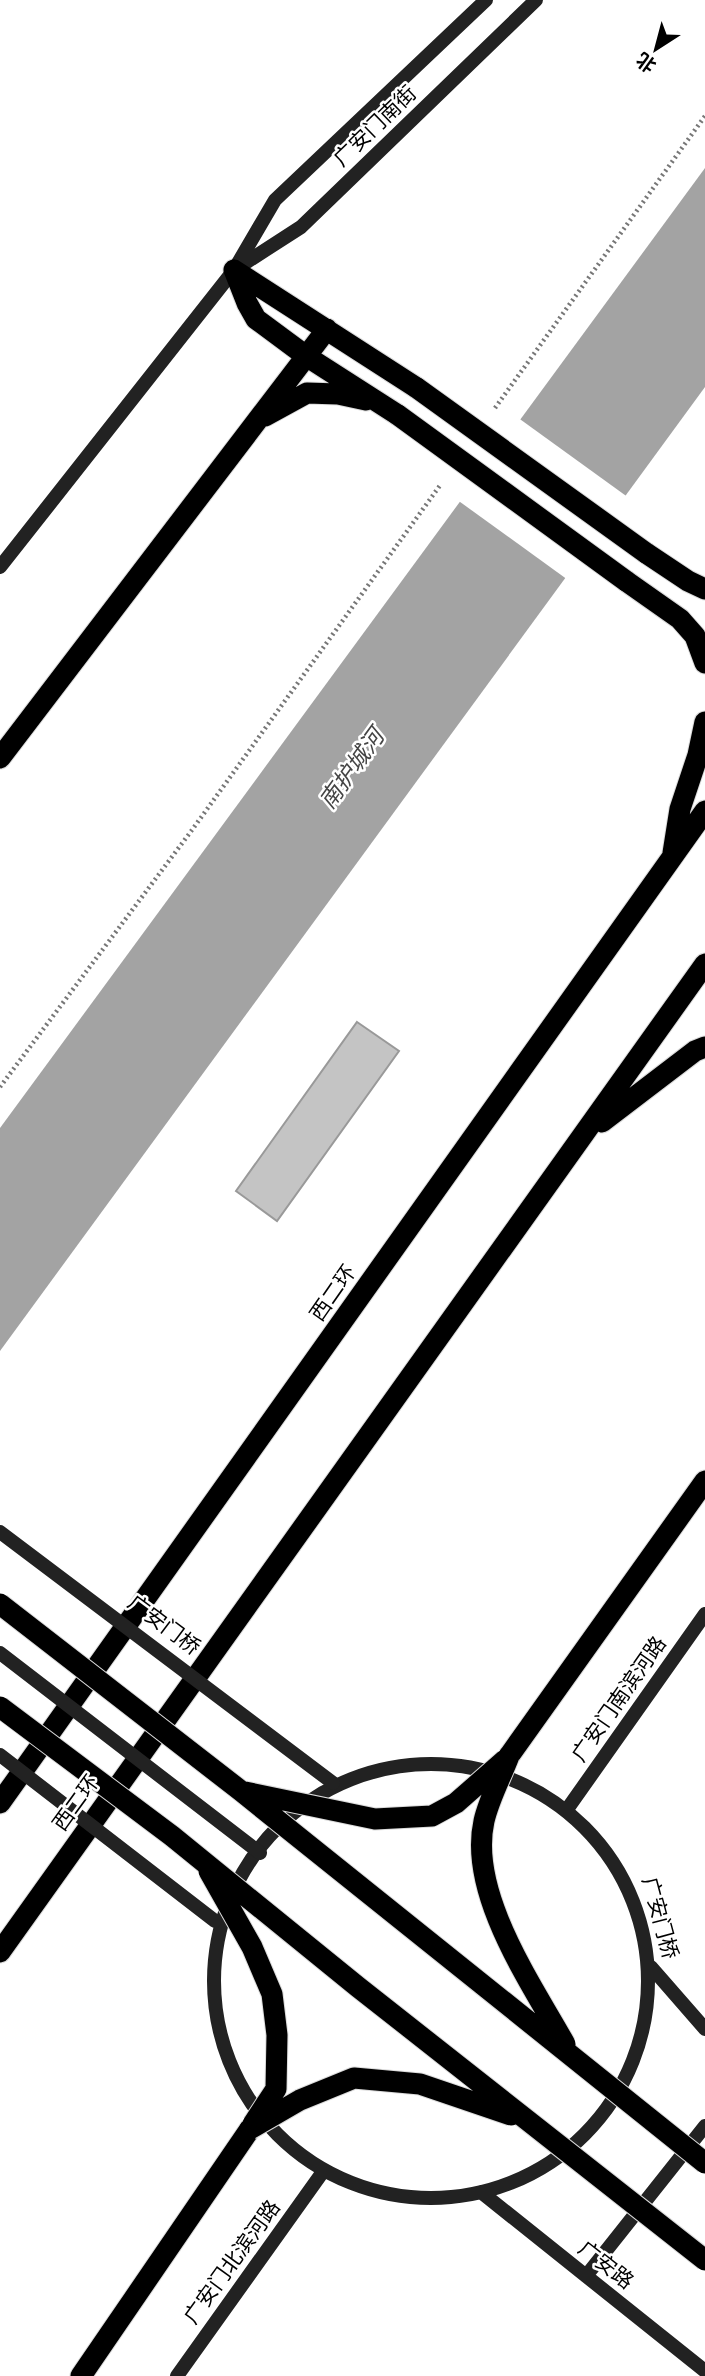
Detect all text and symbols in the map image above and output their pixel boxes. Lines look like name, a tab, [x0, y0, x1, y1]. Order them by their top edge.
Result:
north arrow	[621, 14, 691, 84]
text: 北	[631, 46, 662, 78]
street label: 广安门南街	[328, 79, 422, 173]
water label: 南护城河	[312, 719, 394, 815]
street label: 西二环	[303, 1259, 363, 1327]
street label: 广安门桥	[122, 1589, 206, 1661]
street label: 广安门南滨河路	[565, 1631, 673, 1767]
street label: 西二环	[46, 1769, 106, 1837]
street label: 广安门桥	[636, 1874, 684, 1962]
street label: 广安门北滨河路	[177, 2194, 287, 2330]
street label: 广安路	[573, 2235, 639, 2295]

